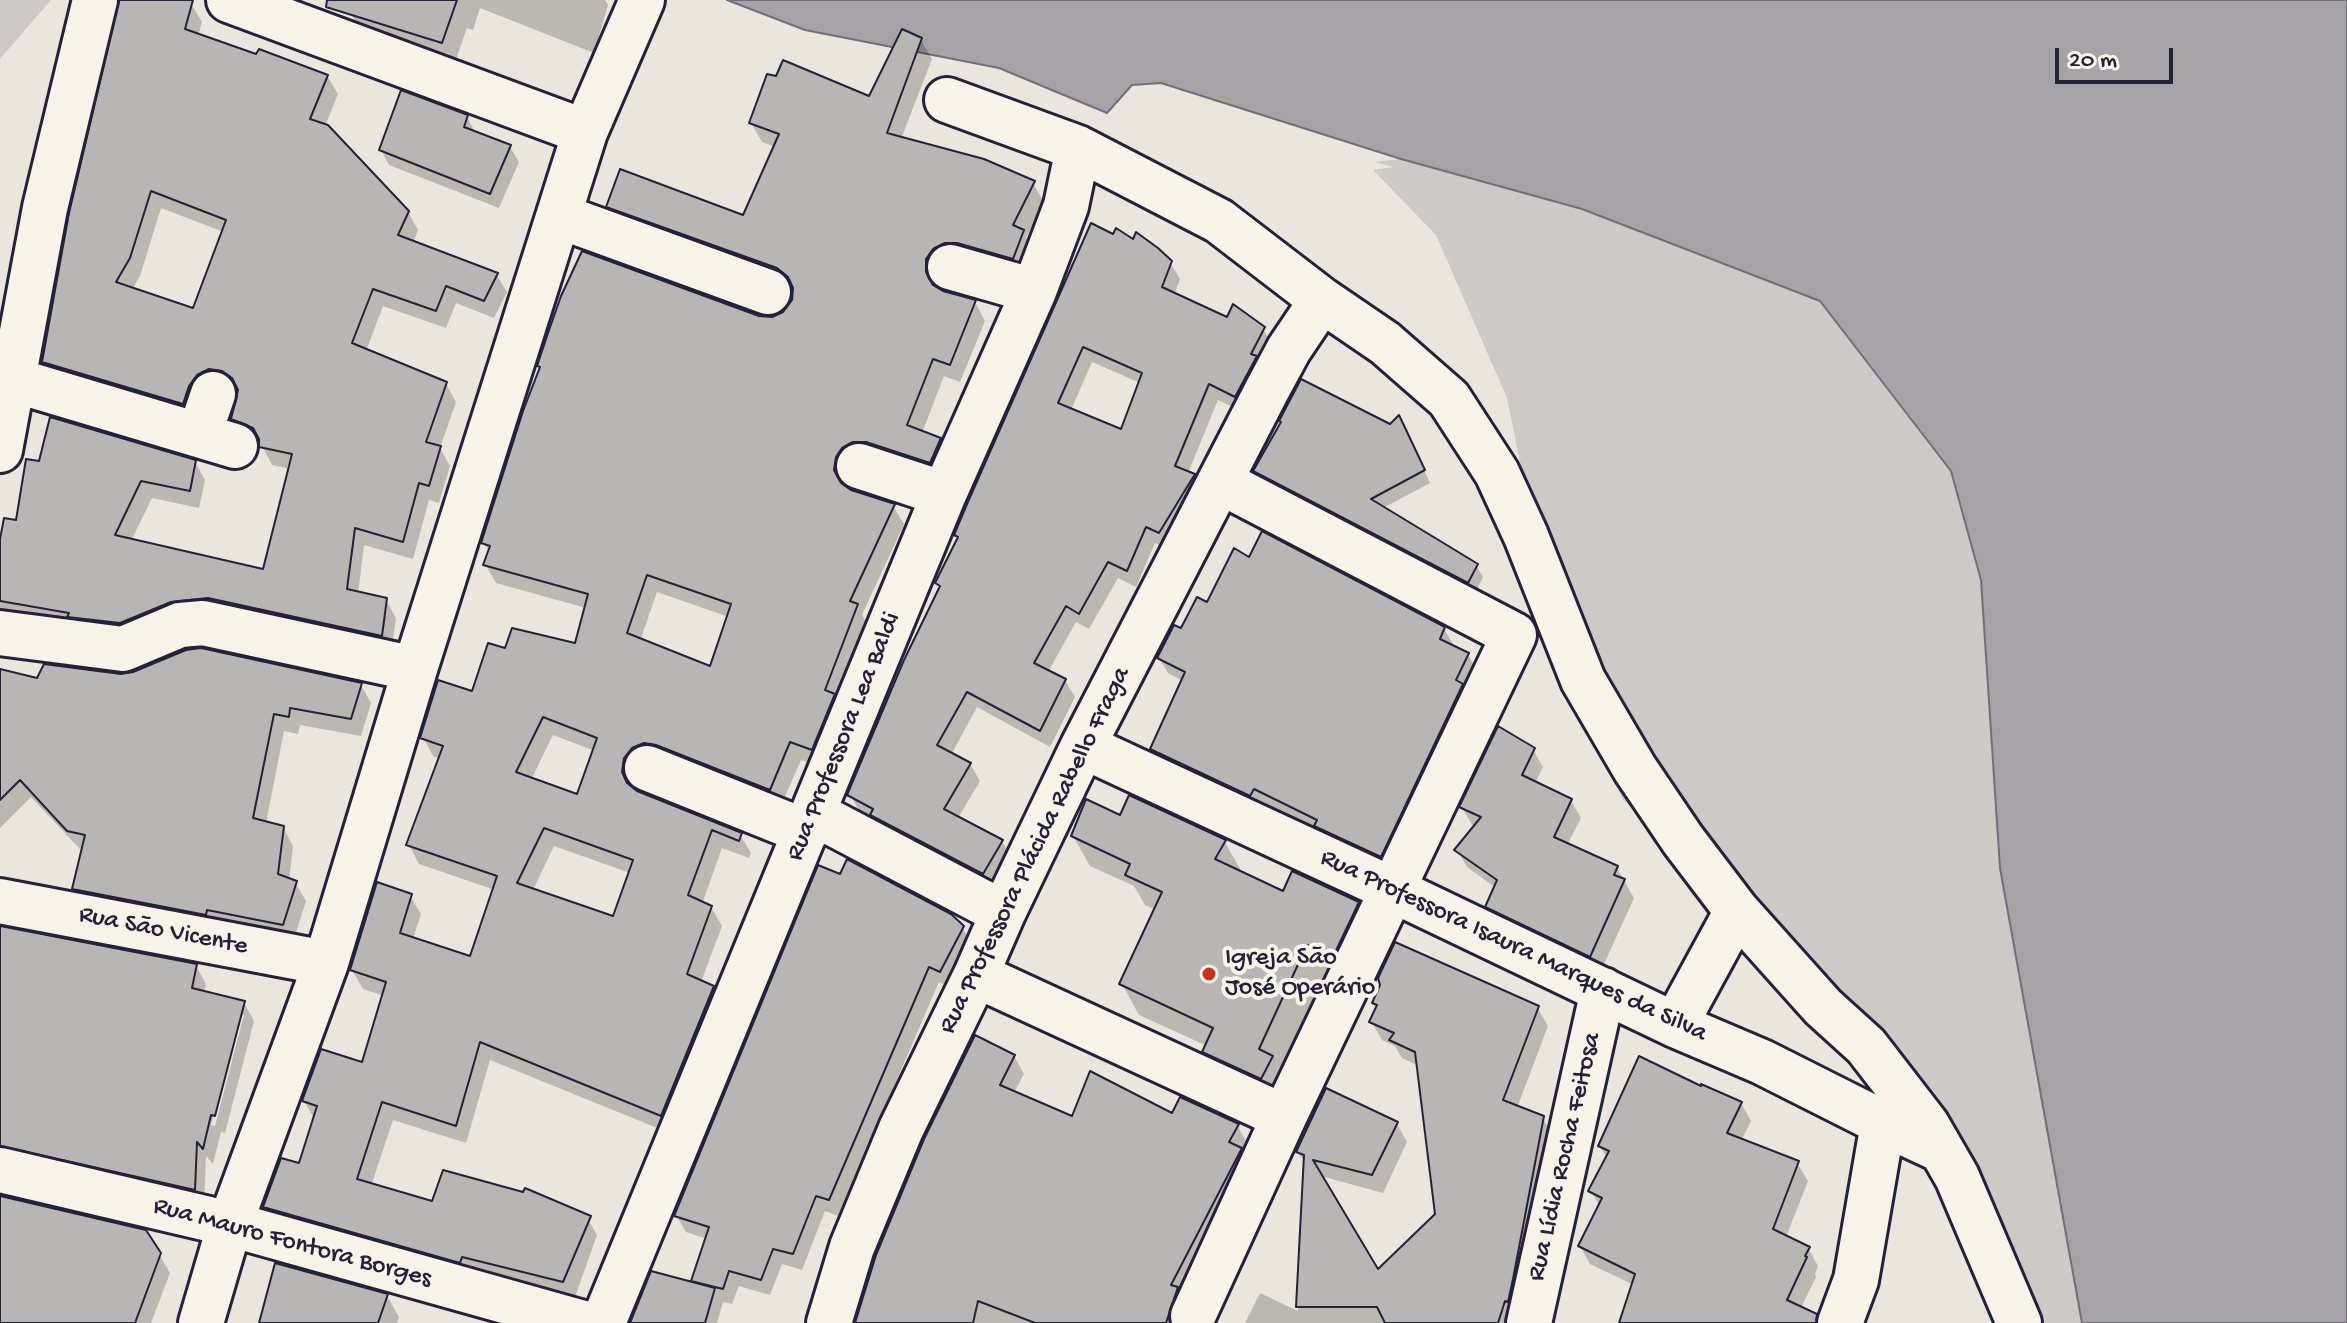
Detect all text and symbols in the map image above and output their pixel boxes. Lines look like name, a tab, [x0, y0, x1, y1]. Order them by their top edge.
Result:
scale bar	[2059, 32, 2177, 82]
text: 20 m	[2069, 47, 2117, 76]
street label: Rua Professora Lea Baldi	[781, 608, 909, 866]
street label: Rua Professora Plácida Rabello Fraga	[933, 662, 1139, 1040]
street label: Rua Professora Isaura Marques da Silva	[1315, 843, 1711, 1051]
street label: Rua São Vicente	[76, 900, 250, 964]
place label: Igreja São José Operário	[1225, 943, 1375, 1004]
marker: Igreja São José Operário	[1200, 965, 1218, 983]
street label: Rua Lídia Rocha Feitosa	[1522, 1030, 1610, 1284]
street label: Rua Mauro Fontora Borges	[149, 1192, 435, 1296]

